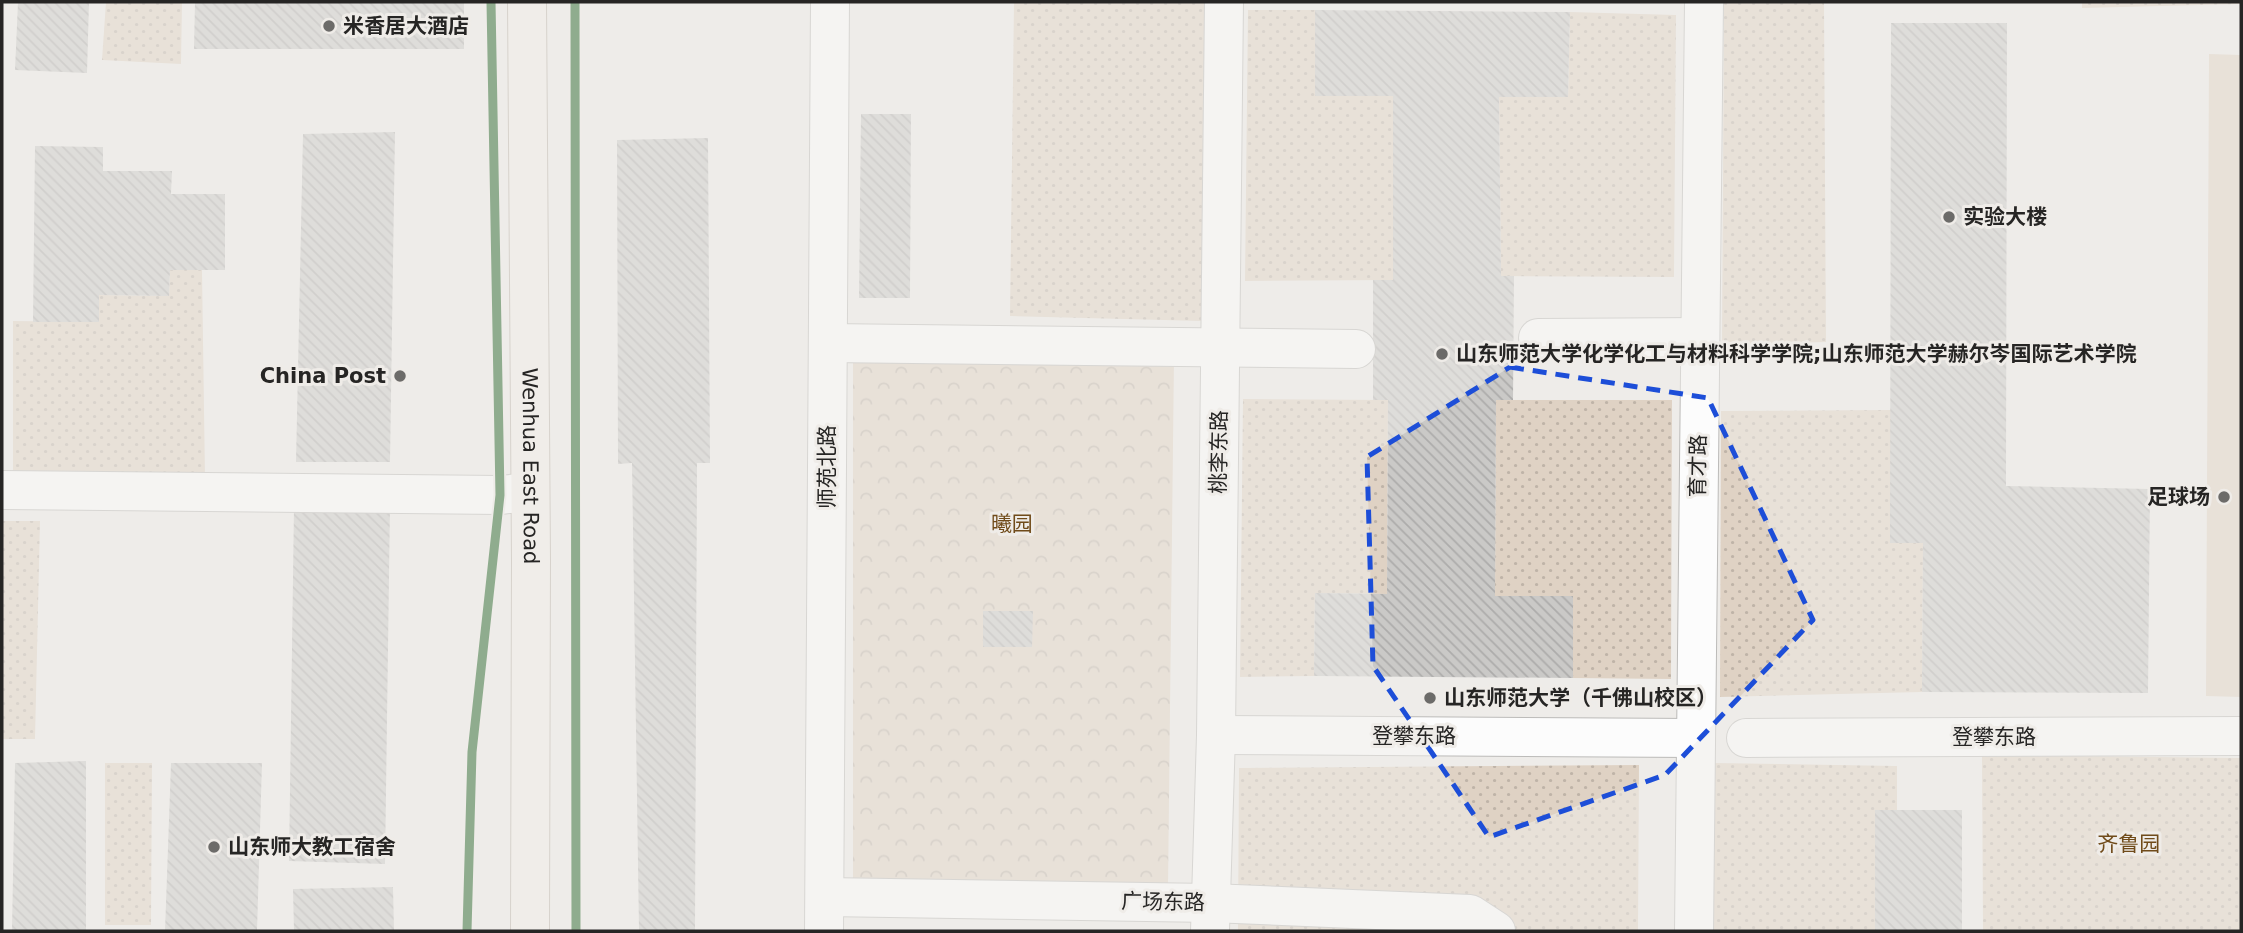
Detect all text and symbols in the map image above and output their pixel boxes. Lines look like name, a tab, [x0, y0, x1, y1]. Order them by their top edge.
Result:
place label: 米香居大酒店	[343, 14, 469, 38]
marker: 米香居大酒店	[321, 18, 337, 34]
place label: 实验大楼	[1963, 205, 2047, 229]
marker: 实验大楼	[1941, 209, 1957, 225]
place label: 山东师范大学化学化工与材料科学学院;山东师范大学赫尔岑国际艺术学院	[1456, 342, 2136, 366]
marker: 山东师范大学化学化工与材料科学学院;山东师范大学赫尔岑国际艺术学院	[1434, 346, 1450, 362]
place label: China Post	[260, 364, 386, 388]
marker: China Post	[392, 368, 408, 384]
street label: Wenhua East Road	[518, 368, 543, 564]
street label: 桃李东路	[1206, 410, 1232, 494]
street label: 师苑北路	[815, 425, 839, 509]
street label: 育才路	[1685, 434, 1711, 498]
place label: 足球场	[2147, 485, 2210, 509]
marker: 足球场	[2216, 489, 2232, 505]
park label: 曦园	[991, 512, 1033, 536]
place label: 山东师范大学（千佛山校区）	[1444, 686, 1717, 710]
marker: 山东师范大学（千佛山校区）	[1422, 690, 1438, 706]
street label: 登攀东路	[1372, 724, 1456, 748]
street label: 登攀东路	[1952, 725, 2036, 749]
park label: 齐鲁园	[2098, 832, 2161, 856]
place label: 山东师大教工宿舍	[228, 835, 396, 859]
marker: 山东师大教工宿舍	[206, 839, 222, 855]
street label: 广场东路	[1121, 889, 1205, 915]

